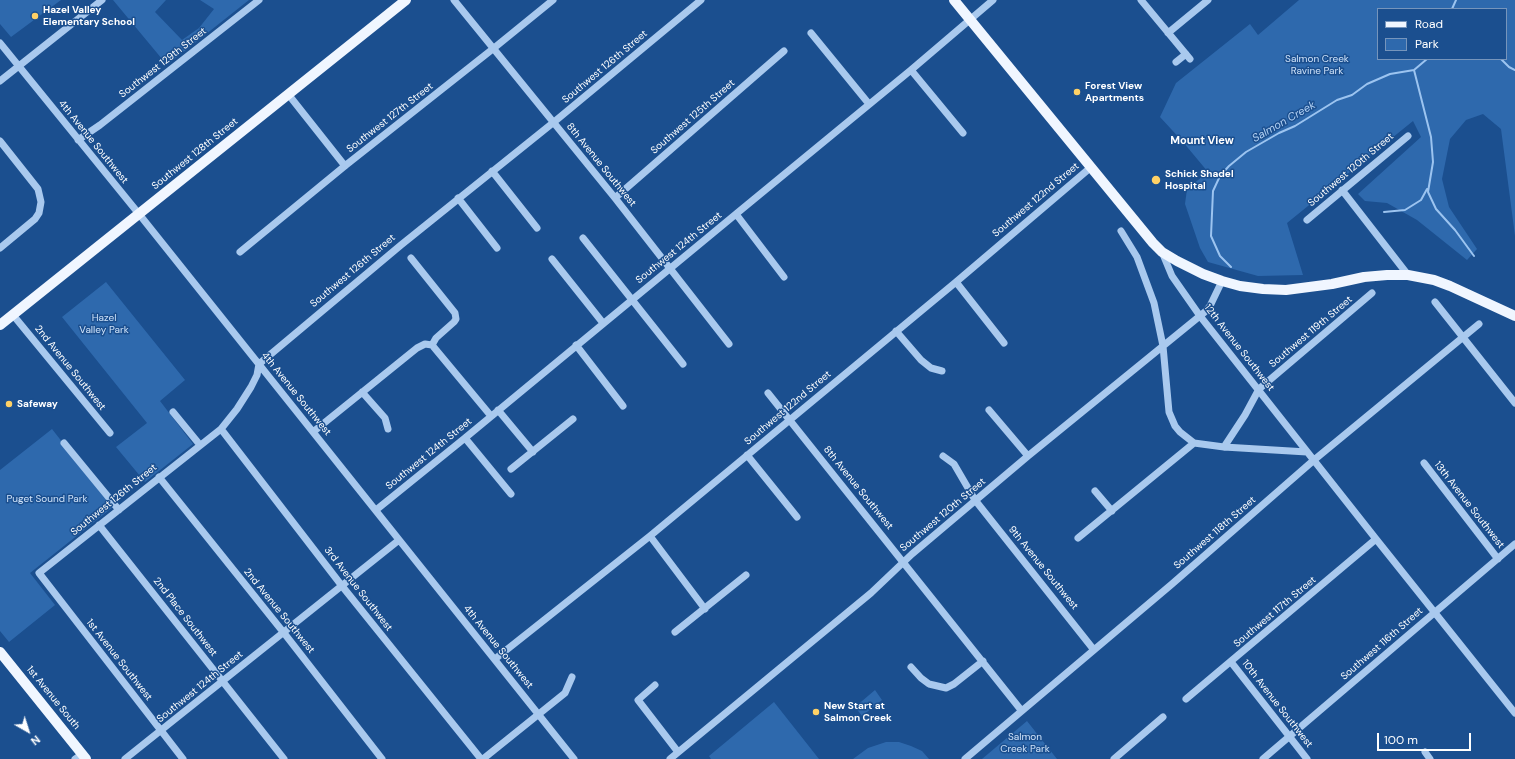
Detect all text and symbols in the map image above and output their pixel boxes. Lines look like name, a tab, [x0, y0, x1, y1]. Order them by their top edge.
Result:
place label: Hazel Valley Elementary School	[43, 4, 135, 28]
legend	[1377, 8, 1507, 60]
marker: Hazel Valley Elementary School	[30, 11, 40, 21]
text: Road	[1415, 16, 1443, 32]
street label: Southwest 129th Street	[117, 25, 209, 101]
street label: Southwest 126th Street	[560, 28, 650, 106]
text: Park	[1415, 36, 1439, 52]
park label: Salmon Creek Ravine Park	[1285, 53, 1349, 76]
street label: Southwest 125th Street	[649, 77, 737, 157]
place label: Forest View Apartments	[1085, 80, 1144, 104]
street label: Southwest 127th Street	[344, 81, 436, 155]
marker: Forest View Apartments	[1072, 87, 1082, 97]
street label: 4th Avenue Southwest	[56, 98, 130, 186]
water label: Salmon Creek	[1250, 99, 1318, 145]
street label: Southwest 128th Street	[150, 116, 240, 192]
street label: 8th Avenue Southwest	[564, 121, 638, 209]
street label: Southwest 120th Street	[1306, 131, 1396, 209]
district label: Mount View	[1170, 134, 1234, 148]
street label: Southwest 122nd Street	[990, 160, 1082, 240]
place label: Schick Shadel Hospital	[1165, 168, 1234, 192]
marker: Schick Shadel Hospital	[1150, 174, 1162, 186]
street label: Southwest 124th Street	[634, 210, 724, 286]
street label: Southwest 126th Street	[308, 232, 398, 310]
street label: Southwest 119th Street	[1267, 294, 1355, 370]
street label: 12th Avenue Southwest	[1201, 302, 1277, 394]
park label: Hazel Valley Park	[79, 312, 129, 336]
street label: 2nd Avenue Southwest	[32, 323, 108, 413]
street label: 4th Avenue Southwest	[259, 350, 333, 438]
street label: Southwest 122nd Street	[742, 368, 834, 448]
place label: Safeway	[17, 398, 58, 410]
marker: Safeway	[4, 399, 14, 409]
street label: Southwest 124th Street	[384, 416, 474, 492]
street label: 8th Avenue Southwest	[821, 444, 895, 532]
street label: 13th Avenue Southwest	[1431, 459, 1507, 551]
street label: Southwest 126th Street	[68, 462, 160, 538]
street label: Southwest 120th Street	[898, 476, 988, 554]
park label: Puget Sound Park	[7, 493, 87, 505]
street label: Southwest 118th Street	[1172, 494, 1258, 572]
street label: 9th Avenue Southwest	[1006, 524, 1080, 612]
street label: 3rd Avenue Southwest	[321, 544, 395, 634]
street label: 2nd Avenue Southwest	[241, 566, 317, 656]
street label: Southwest 117th Street	[1231, 574, 1319, 650]
street label: 2nd Place Southwest	[150, 575, 220, 659]
street label: 4th Avenue Southwest	[461, 603, 535, 691]
street label: Southwest 116th Street	[1339, 605, 1425, 683]
street label: 1st Avenue Southwest	[83, 617, 155, 703]
street label: Southwest 124th Street	[155, 649, 245, 725]
street label: 10th Avenue Southwest	[1239, 658, 1315, 750]
street label: 1st Avenue South	[24, 664, 82, 732]
place label: New Start at Salmon Creek	[824, 700, 892, 724]
marker: New Start at Salmon Creek	[811, 707, 821, 717]
north arrow	[8, 711, 48, 751]
scale bar	[1379, 725, 1473, 751]
park label: Salmon Creek Park	[1000, 731, 1050, 754]
text: N	[28, 732, 43, 748]
text: 100 m	[1384, 732, 1418, 748]

